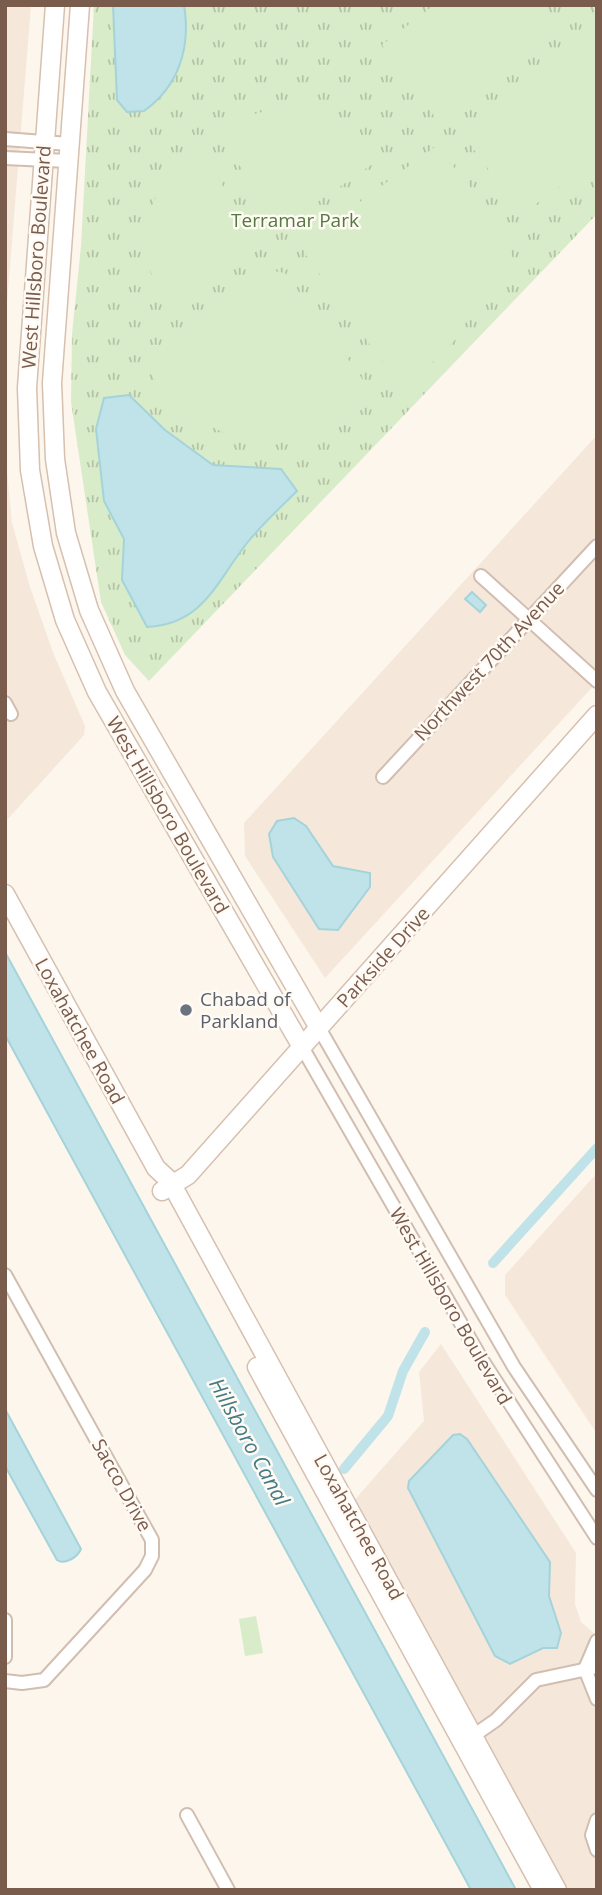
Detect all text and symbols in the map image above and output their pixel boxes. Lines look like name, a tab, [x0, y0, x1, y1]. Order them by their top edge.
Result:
street label: West Hillsboro Boulevard	[15, 144, 57, 370]
park label: Terramar Park	[231, 207, 359, 233]
street label: Northwest 70th Avenue	[408, 576, 570, 746]
street label: West Hillsboro Boulevard	[101, 712, 235, 918]
street label: Parkside Drive	[331, 901, 435, 1013]
street label: Loxahatchee Road	[29, 953, 131, 1109]
place label: Chabad of Parkland	[200, 986, 292, 1034]
marker: Chabad of Parkland	[178, 1002, 194, 1018]
street label: West Hillsboro Boulevard	[384, 1203, 518, 1409]
water label: Hillsboro Canal	[203, 1373, 297, 1511]
street label: Sacco Drive	[86, 1434, 158, 1536]
street label: Loxahatchee Road	[308, 1449, 410, 1605]

